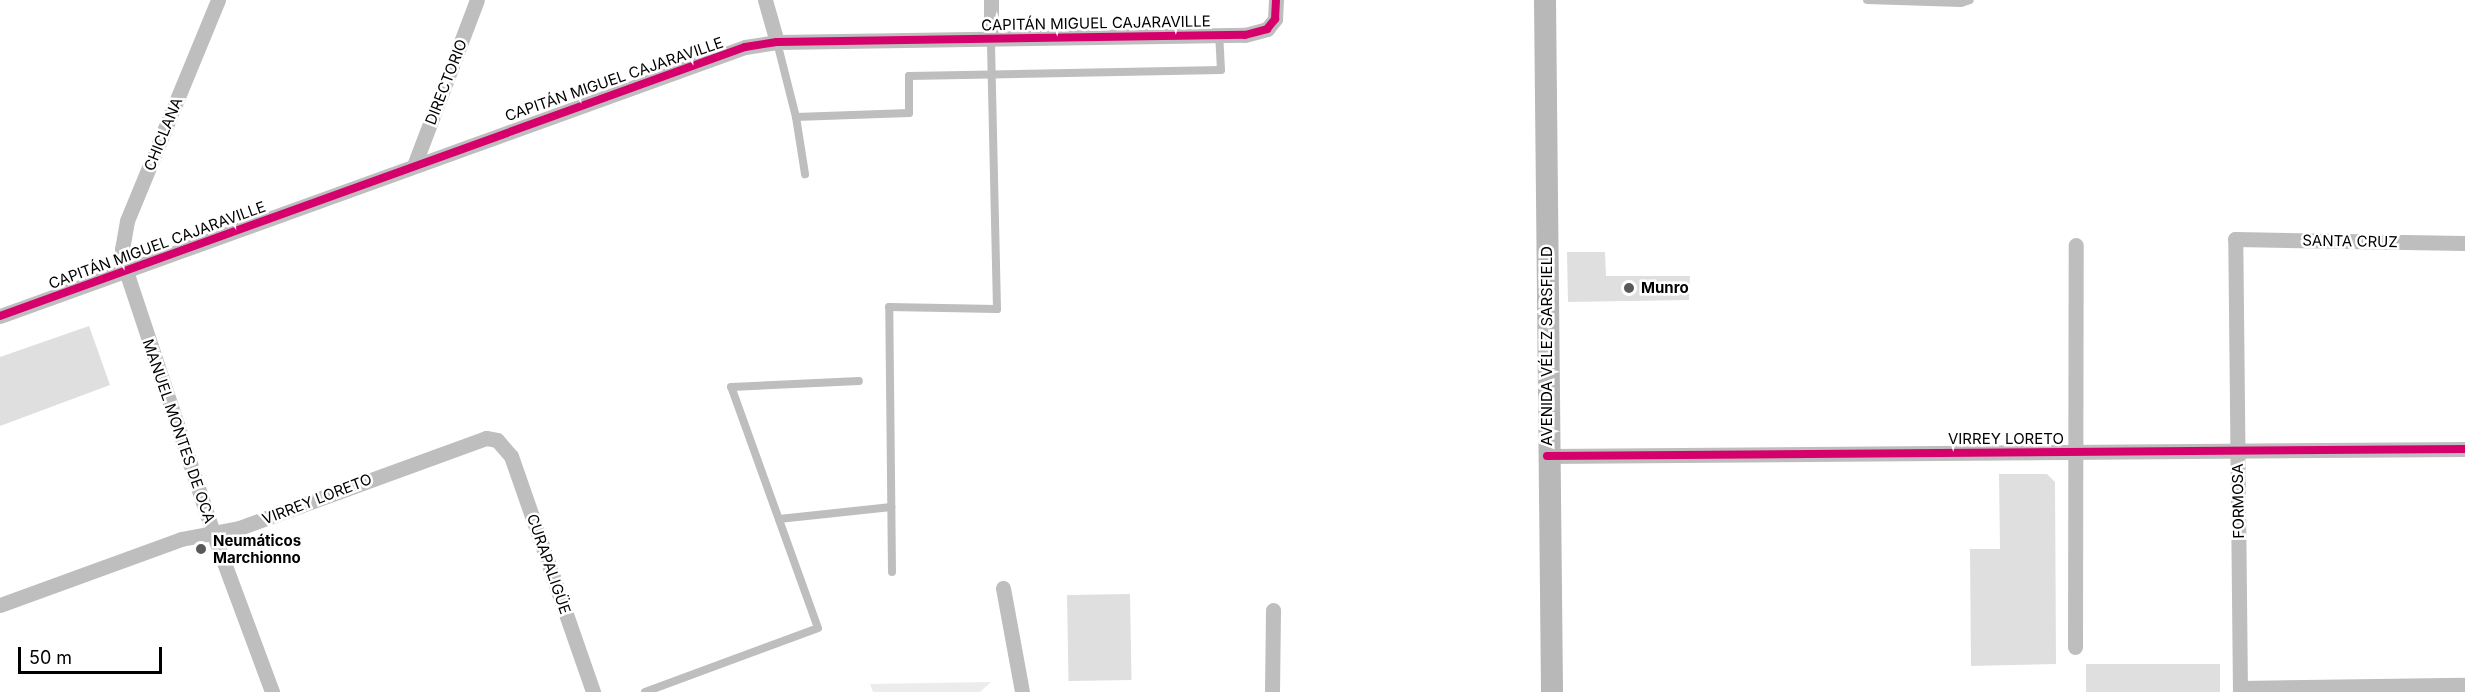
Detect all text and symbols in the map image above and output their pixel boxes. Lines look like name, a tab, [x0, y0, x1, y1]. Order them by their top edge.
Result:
street label: CAPITÁN MIGUEL CAJARAVILLE	[981, 12, 1211, 34]
street label: CAPITÁN MIGUEL CAJARAVILLE	[503, 33, 725, 125]
street label: DIRECTORIO	[421, 37, 471, 127]
street label: CHICLANA	[140, 95, 186, 173]
street label: CAPITÁN MIGUEL CAJARAVILLE	[46, 197, 268, 293]
street label: SANTA CRUZ	[2302, 231, 2398, 251]
street label: AVENIDA VÉLEZ SARSFIELD	[1538, 246, 1556, 446]
place label: Munro	[1641, 279, 1689, 297]
marker: Munro	[1622, 281, 1636, 295]
street label: MANUEL MONTES DE OCA	[139, 337, 219, 525]
street label: VIRREY LORETO	[1948, 430, 2064, 448]
street label: FORMOSA	[2228, 463, 2248, 539]
street label: VIRREY LORETO	[260, 470, 374, 528]
street label: CURAPALIGÜE	[523, 512, 575, 616]
place label: Neumáticos Marchionno	[213, 531, 301, 566]
marker: Neumáticos Marchionno	[194, 542, 208, 556]
scale bar	[21, 635, 165, 673]
text: 50 m	[29, 647, 72, 668]

